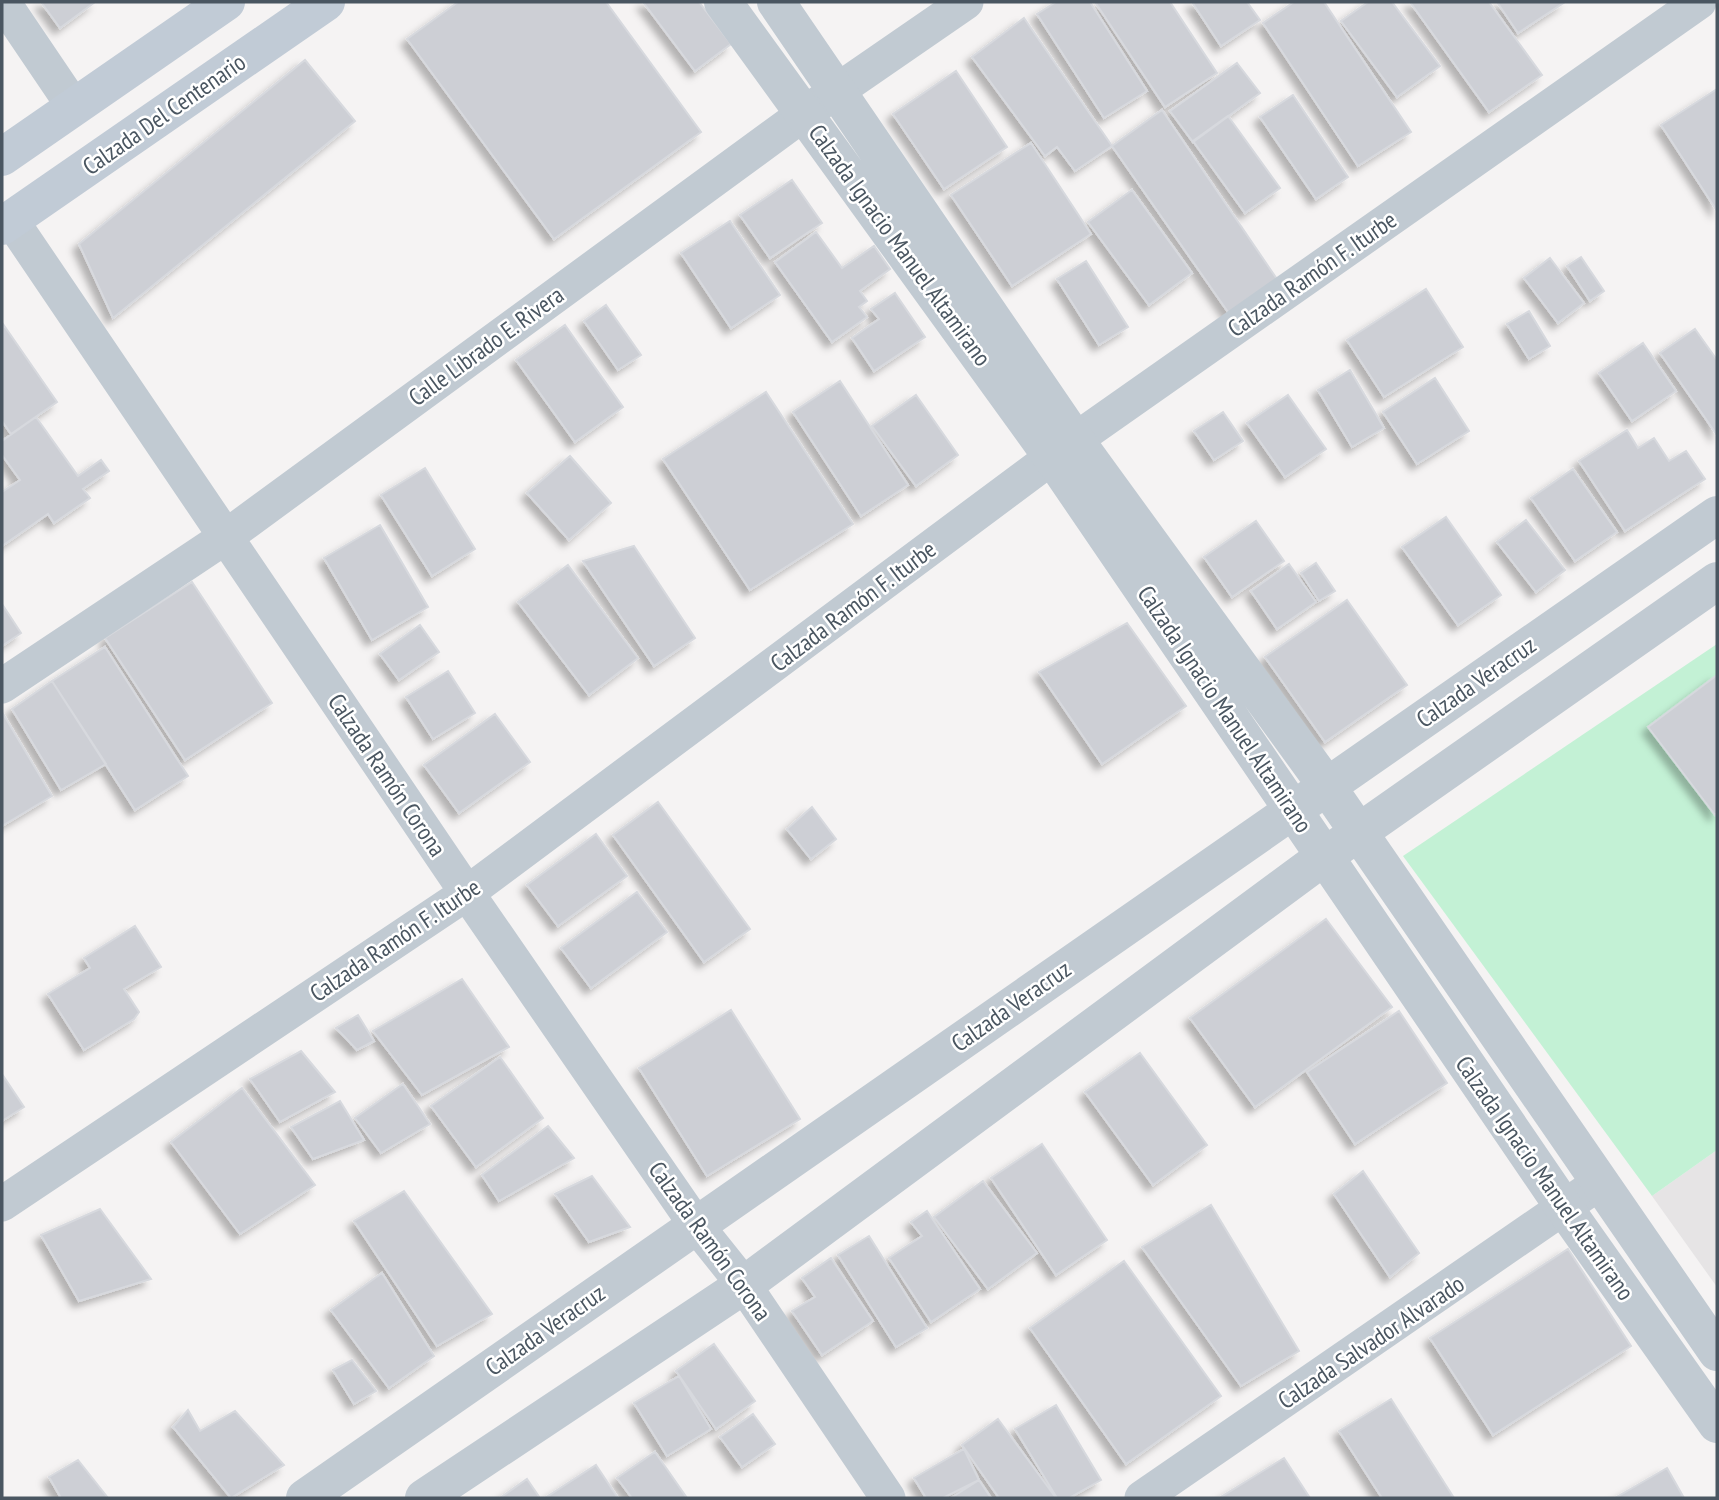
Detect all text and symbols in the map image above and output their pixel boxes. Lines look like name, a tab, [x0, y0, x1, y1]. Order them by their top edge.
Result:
street label: Calzada Del Centenario	[77, 46, 251, 182]
street label: Calzada Ignacio Manuel Altamirano	[802, 118, 998, 372]
street label: Calzada Ramón F. Iturbe	[1222, 204, 1402, 344]
street label: Calle Librado E. Rivera	[402, 279, 570, 413]
street label: Calzada Ramón F. Iturbe	[764, 534, 942, 678]
street label: Calzada Ignacio Manuel Altamirano	[1131, 580, 1319, 838]
street label: Calzada Veracruz	[1410, 629, 1542, 735]
street label: Calzada Ramón Corona	[321, 688, 453, 862]
street label: Calzada Ramón F. Iturbe	[304, 871, 486, 1009]
street label: Calzada Veracruz	[945, 953, 1077, 1059]
street label: Calzada Ignacio Manuel Altamirano	[1449, 1050, 1641, 1306]
street label: Calzada Ramón Corona	[642, 1155, 778, 1327]
street label: Calzada Salvador Alvarado	[1272, 1268, 1470, 1416]
street label: Calzada Veracruz	[479, 1277, 611, 1383]

